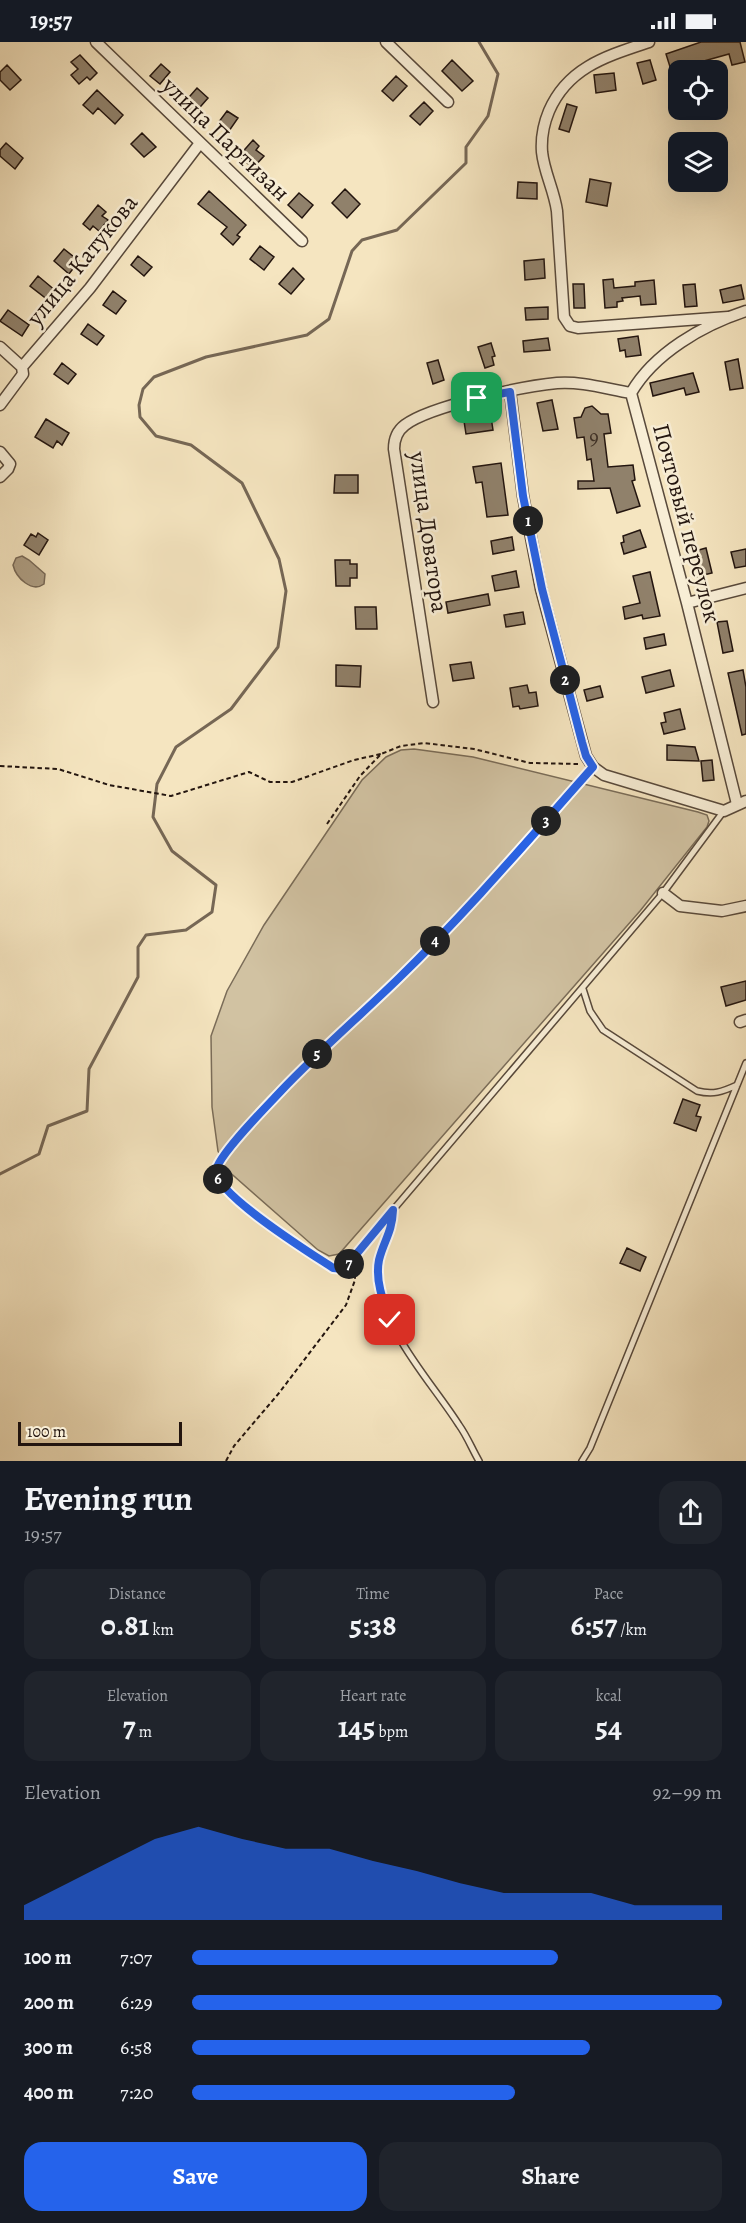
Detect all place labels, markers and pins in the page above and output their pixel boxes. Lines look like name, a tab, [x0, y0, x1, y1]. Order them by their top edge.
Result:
pin	[451, 372, 502, 423]
pin: 1	[513, 506, 543, 536]
pin: 2	[550, 665, 580, 695]
pin: 3	[531, 806, 561, 836]
pin: 4	[420, 926, 450, 956]
pin: 5	[302, 1039, 332, 1069]
pin: 6	[203, 1164, 233, 1194]
pin: 7	[334, 1249, 364, 1279]
pin	[364, 1294, 415, 1345]

